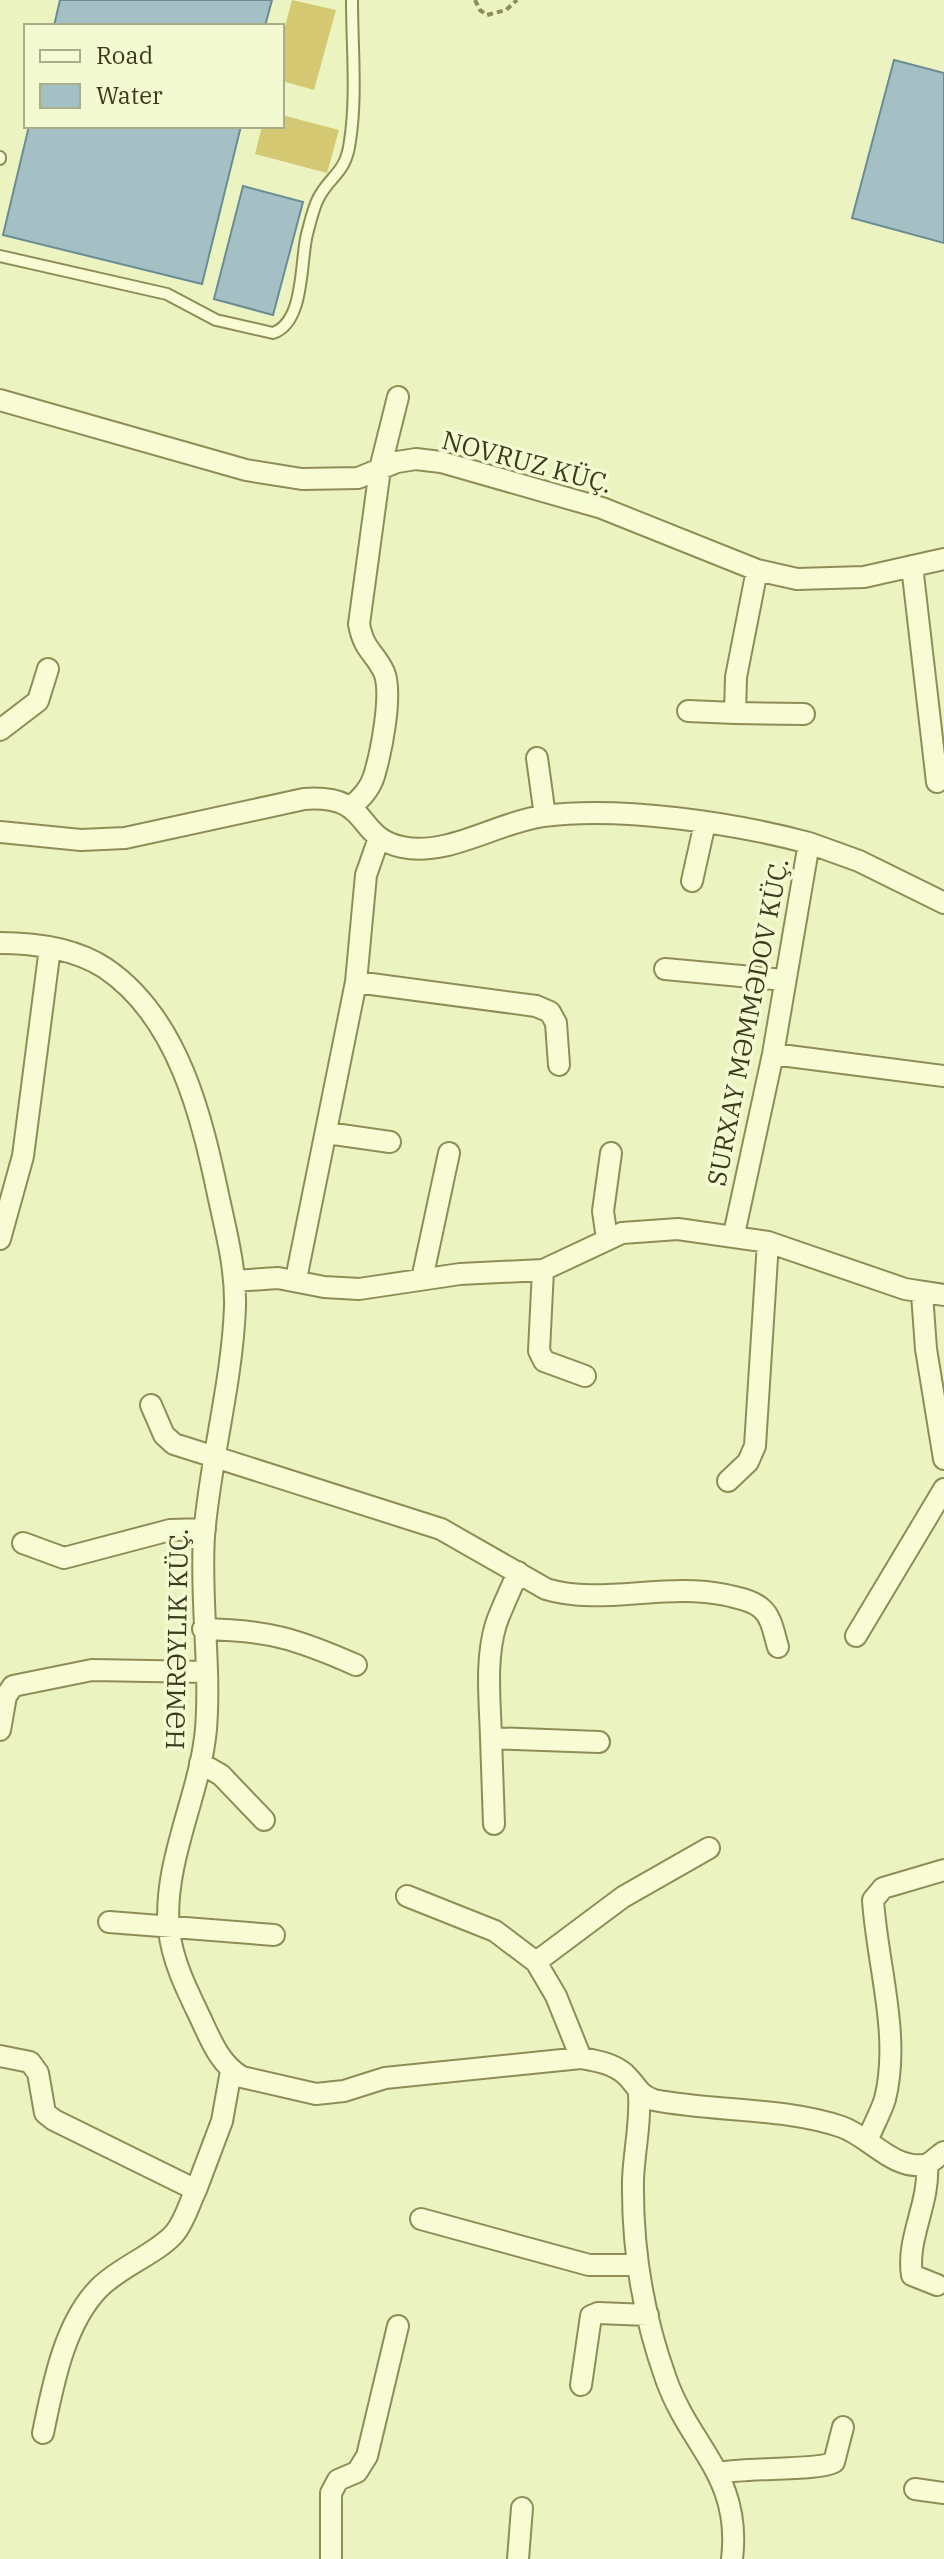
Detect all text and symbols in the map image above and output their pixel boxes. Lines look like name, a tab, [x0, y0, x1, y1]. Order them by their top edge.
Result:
legend	[24, 24, 284, 128]
text: Road	[96, 39, 153, 71]
text: Water	[96, 79, 163, 111]
street label: NOVRUZ KÜÇ.	[438, 422, 616, 500]
street label: SURXAY MƏMMƏDOV KÜÇ.	[699, 855, 796, 1189]
street label: HƏMRƏYLIK KÜÇ.	[157, 1528, 195, 1750]

